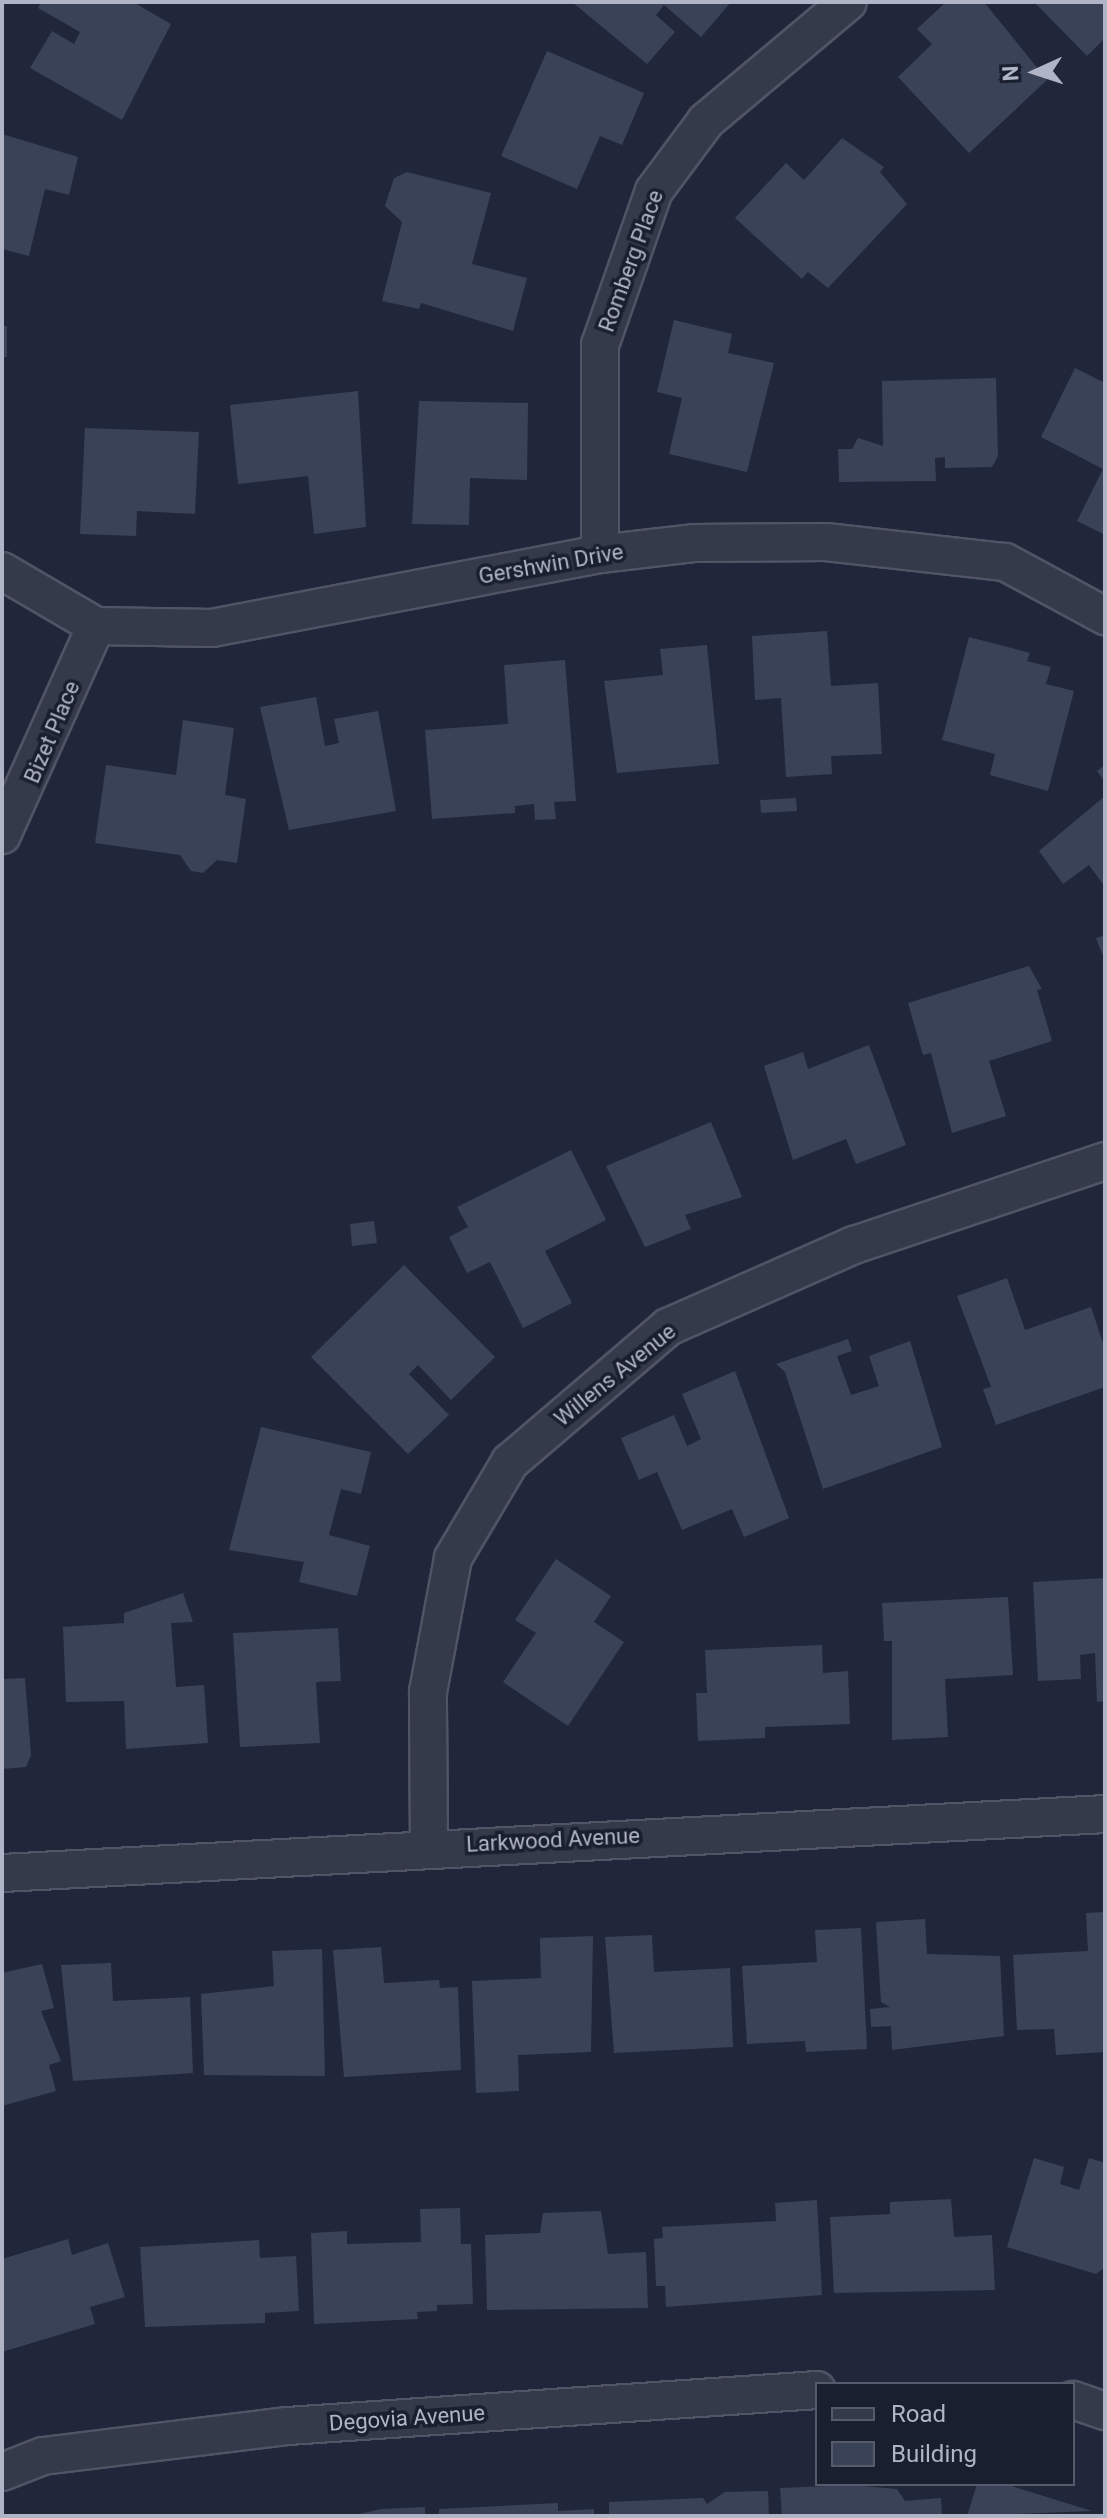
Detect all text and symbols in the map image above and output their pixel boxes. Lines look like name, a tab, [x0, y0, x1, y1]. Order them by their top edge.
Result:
north arrow	[995, 32, 1075, 112]
text: N	[998, 65, 1023, 82]
street label: Romberg Place	[593, 187, 669, 335]
street label: Gershwin Drive	[477, 538, 625, 590]
street label: Bizet Place	[19, 677, 85, 787]
street label: Willens Avenue	[549, 1318, 681, 1432]
street label: Larkwood Avenue	[466, 1822, 640, 1858]
legend	[815, 2382, 1075, 2486]
street label: Degovia Avenue	[328, 2399, 486, 2437]
text: Road	[891, 2400, 946, 2428]
text: Building	[891, 2440, 977, 2468]

